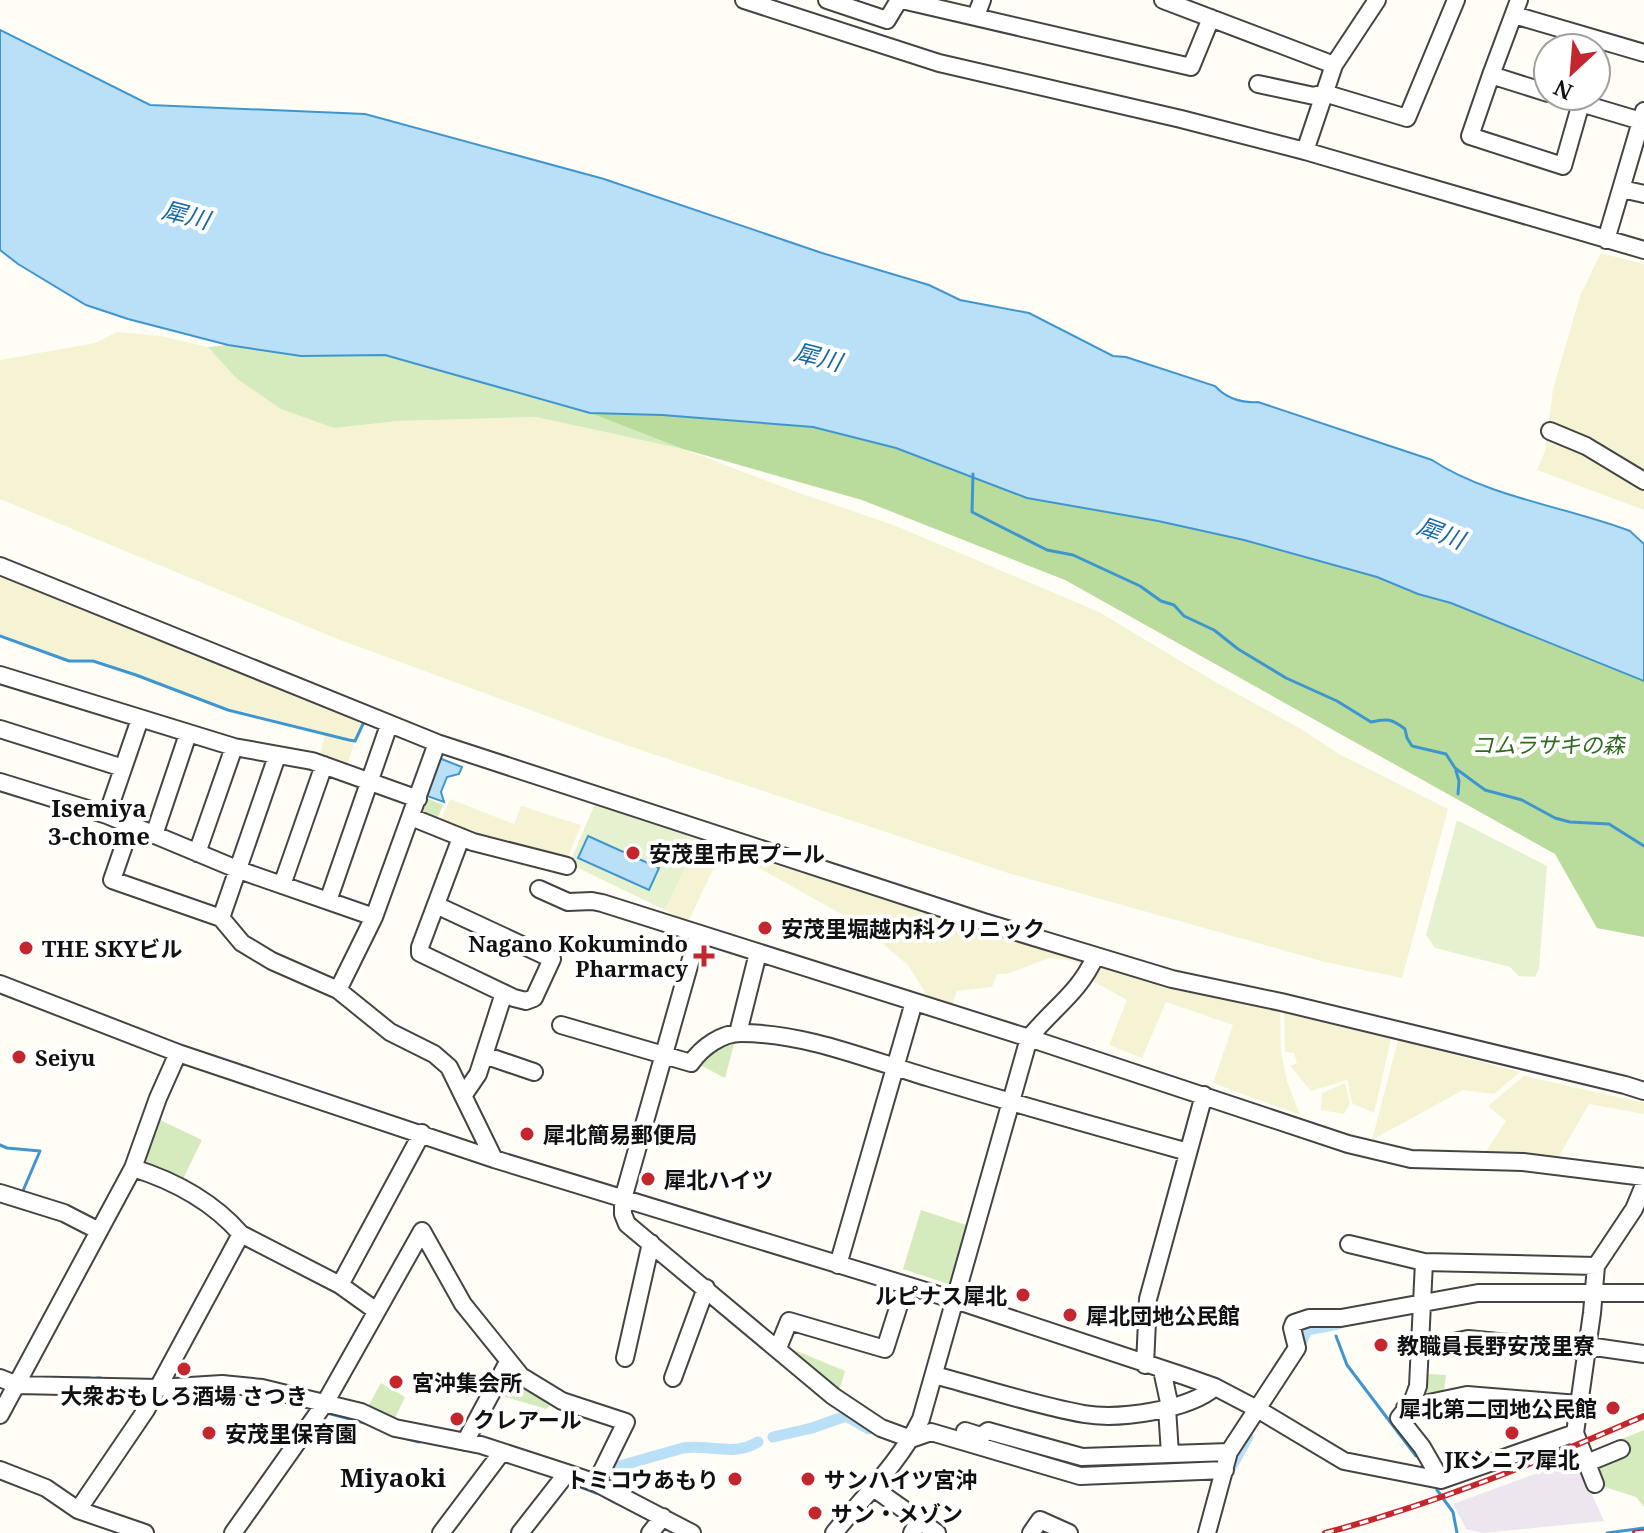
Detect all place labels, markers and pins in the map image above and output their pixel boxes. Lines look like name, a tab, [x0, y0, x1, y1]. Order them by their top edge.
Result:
place label: 安茂里市民プール	[649, 838, 825, 868]
marker: 安茂里市民プール	[624, 844, 642, 862]
place label: 安茂里堀越内科クリニック	[781, 913, 1045, 943]
marker: 安茂里堀越内科クリニック	[756, 919, 774, 937]
place label: Nagano Kokumindo Pharmacy	[468, 928, 688, 983]
place label: THE SKYビル	[42, 933, 183, 963]
marker: THE SKYビル	[17, 939, 35, 957]
marker: Nagano Kokumindo Pharmacy	[695, 947, 713, 965]
place label: Seiyu	[35, 1042, 96, 1072]
marker: Seiyu	[10, 1048, 28, 1066]
place label: 犀北簡易郵便局	[543, 1119, 697, 1149]
marker: 犀北簡易郵便局	[518, 1125, 536, 1143]
place label: 犀北ハイツ	[664, 1164, 774, 1194]
marker: 犀北ハイツ	[639, 1170, 657, 1188]
place label: ルピナス犀北	[875, 1280, 1007, 1310]
marker: ルピナス犀北	[1014, 1286, 1032, 1304]
place label: 犀北団地公民館	[1086, 1300, 1240, 1330]
marker: 犀北団地公民館	[1061, 1306, 1079, 1324]
place label: 教職員長野安茂里寮	[1397, 1330, 1595, 1360]
marker: 教職員長野安茂里寮	[1372, 1336, 1390, 1354]
marker: 大衆おもしろ酒場 さつき	[175, 1360, 193, 1378]
place label: 宮沖集会所	[412, 1367, 522, 1397]
marker: 宮沖集会所	[387, 1373, 405, 1391]
place label: 大衆おもしろ酒場 さつき	[60, 1380, 308, 1410]
place label: 犀北第二団地公民館	[1399, 1393, 1597, 1423]
marker: 犀北第二団地公民館	[1604, 1399, 1622, 1417]
place label: クレアール	[473, 1404, 582, 1434]
marker: クレアール	[448, 1410, 466, 1428]
place label: 安茂里保育園	[225, 1418, 357, 1448]
marker: 安茂里保育園	[200, 1424, 218, 1442]
marker: JKシニア犀北	[1503, 1424, 1521, 1442]
place label: JKシニア犀北	[1444, 1444, 1579, 1474]
place label: トミコウあもり	[566, 1464, 719, 1494]
place label: サンハイツ宮沖	[824, 1464, 978, 1494]
marker: トミコウあもり	[726, 1470, 744, 1488]
marker: サンハイツ宮沖	[799, 1470, 817, 1488]
place label: サン・メゾン	[831, 1498, 963, 1528]
marker: サン・メゾン	[806, 1504, 824, 1522]

